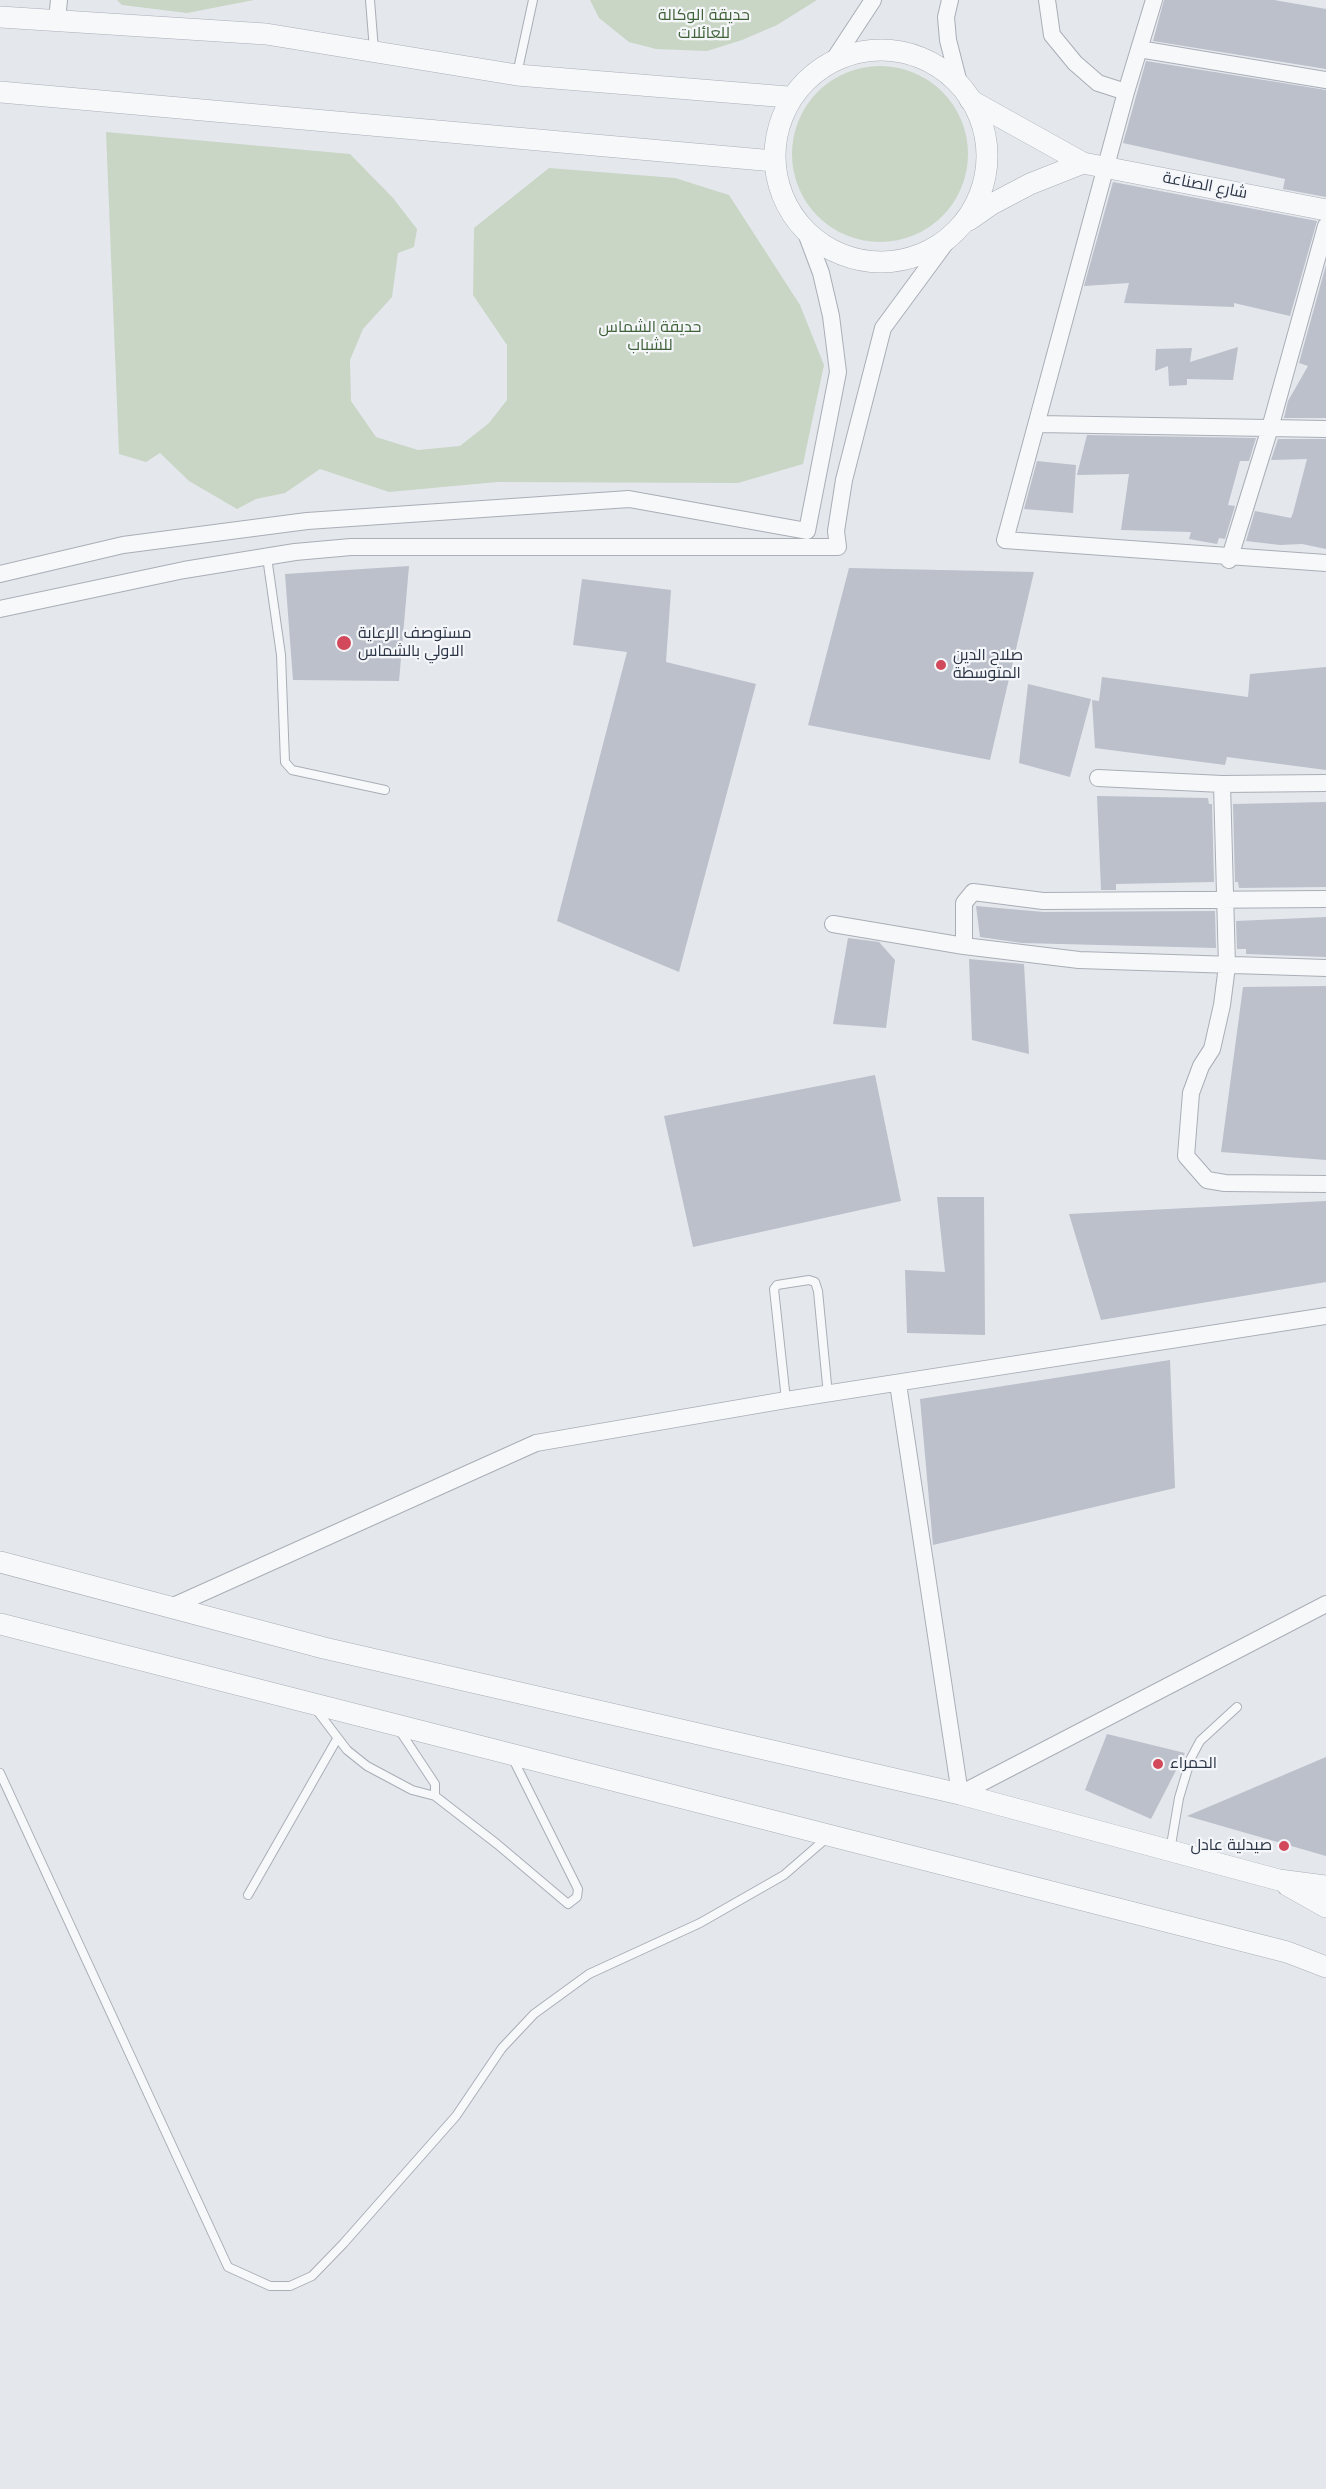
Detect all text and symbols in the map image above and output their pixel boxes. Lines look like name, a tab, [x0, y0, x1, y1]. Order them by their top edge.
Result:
park label: حديقة الوكالة للعائلات	[658, 6, 750, 44]
street label: شارع الصناعة	[1161, 168, 1249, 204]
park label: حديقة الشماس للشباب	[599, 318, 701, 356]
place label: مستوصف الرعاية الاولي بالشماس	[358, 624, 471, 662]
marker: مستوصف الرعاية الاولي بالشماس	[335, 634, 353, 652]
place label: صلاح الدين المتوسطة	[953, 646, 1023, 684]
marker: صلاح الدين المتوسطة	[934, 658, 948, 672]
place label: الحمراء	[1170, 1754, 1217, 1774]
marker: الحمراء	[1151, 1757, 1165, 1771]
place label: صيدلية عادل	[1190, 1836, 1272, 1856]
marker: صيدلية عادل	[1277, 1839, 1291, 1853]

